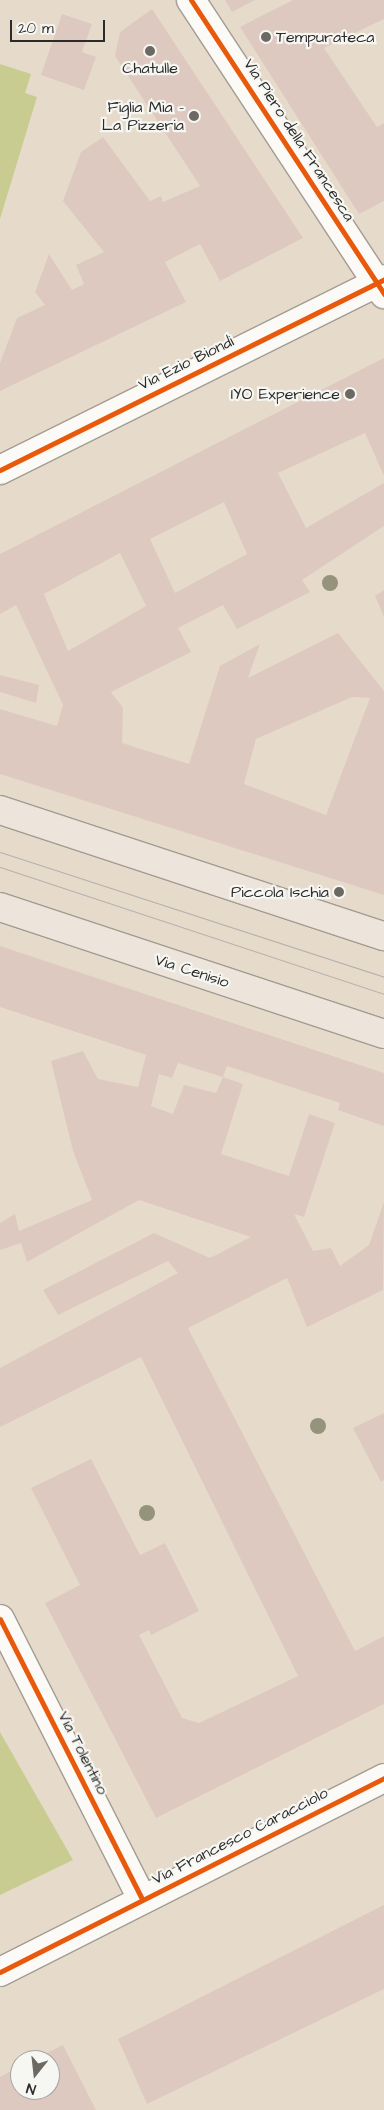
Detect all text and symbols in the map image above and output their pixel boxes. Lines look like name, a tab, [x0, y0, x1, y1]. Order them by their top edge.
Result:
scale bar	[12, 10, 108, 42]
text: 20 m	[18, 18, 54, 39]
place label: Tempurateca	[276, 27, 374, 47]
marker: Tempurateca	[260, 31, 272, 43]
marker: Chatulle	[144, 45, 156, 57]
street label: Via Piero della Francesca	[239, 55, 359, 225]
place label: Chatulle	[122, 58, 178, 78]
place label: Figlia Mia - La Pizzeria	[102, 97, 184, 135]
marker: Figlia Mia - La Pizzeria	[188, 110, 200, 122]
street label: Via Ezio Biondi	[135, 332, 237, 394]
place label: IYO Experience	[231, 384, 340, 404]
marker: IYO Experience	[344, 388, 356, 400]
place label: Piccola Ischia	[231, 882, 329, 902]
marker: Piccola Ischia	[333, 886, 345, 898]
street label: Via Cenisio	[152, 950, 232, 992]
street label: Via Tolentino	[54, 1708, 112, 1798]
street label: Via Francesco Caracciolo	[149, 1783, 331, 1889]
north arrow	[10, 2050, 60, 2100]
text: N	[24, 2078, 38, 2099]

